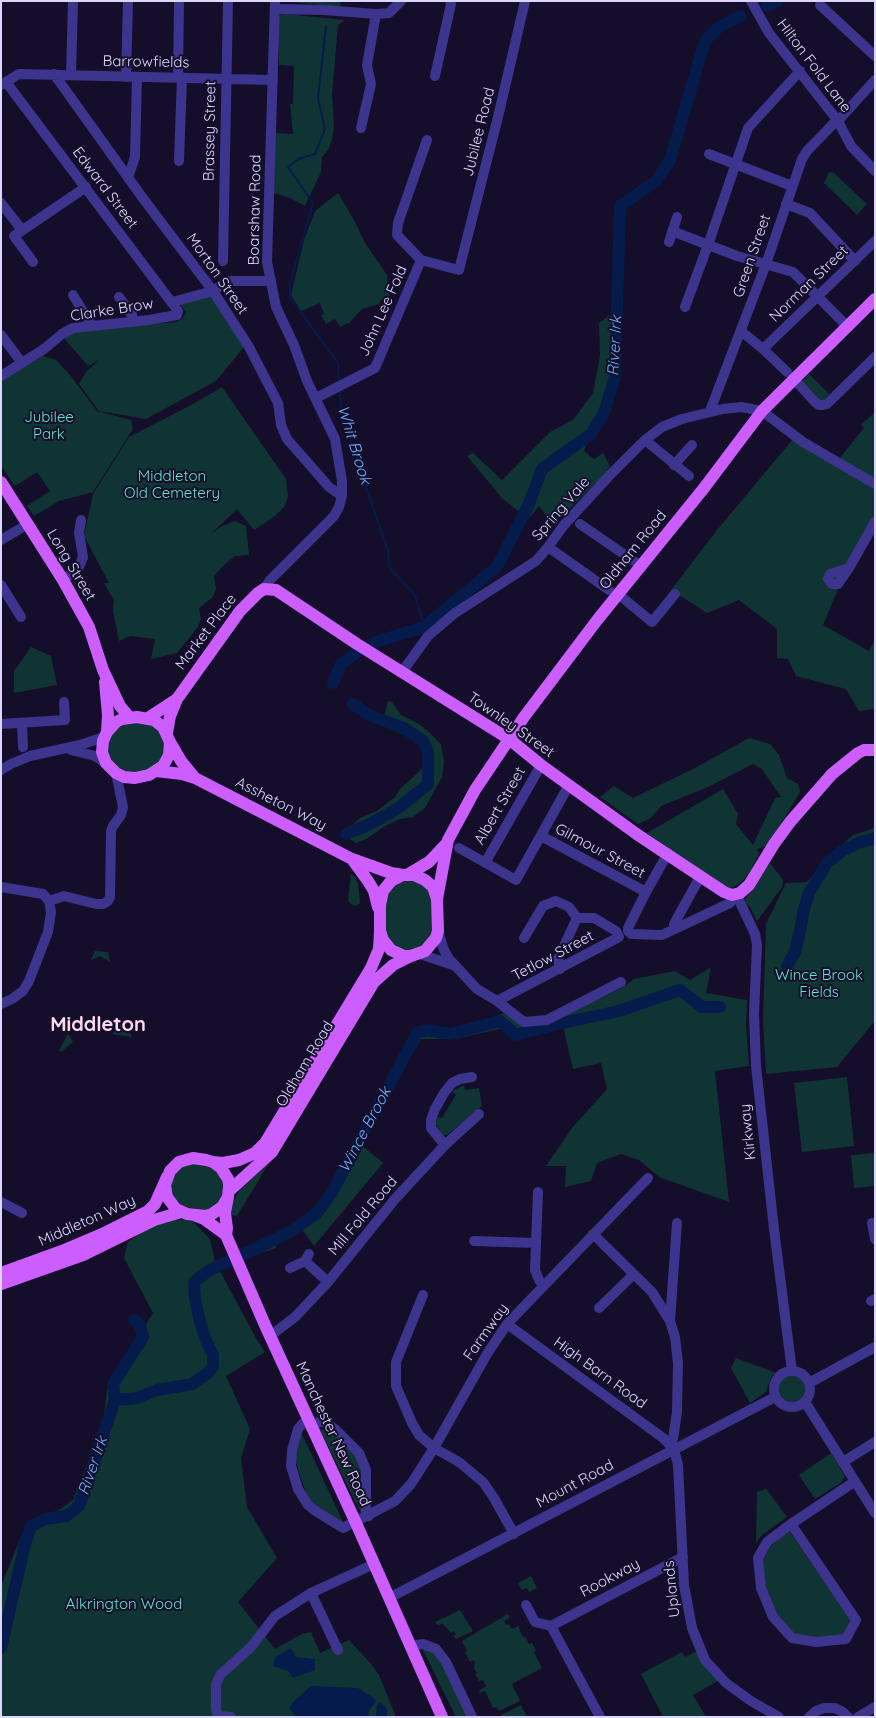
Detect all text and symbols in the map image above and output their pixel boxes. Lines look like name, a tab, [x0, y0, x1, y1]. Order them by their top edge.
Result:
street label: Hilton Fold Lane	[773, 16, 855, 116]
street label: Barrowfields	[102, 52, 190, 72]
street label: Brassey Street	[200, 81, 220, 181]
street label: Jubilee Road	[459, 86, 499, 178]
street label: Edward Street	[68, 144, 142, 232]
street label: Boarshaw Road	[245, 154, 265, 266]
street label: Green Street	[729, 212, 775, 300]
street label: Morton Street	[182, 230, 252, 318]
street label: Norman Street	[766, 242, 852, 326]
street label: John Lee Fold	[355, 263, 411, 359]
street label: Clarke Brow	[69, 295, 155, 325]
water label: River Irk	[604, 315, 626, 377]
water label: Whit Brook	[333, 403, 375, 487]
park label: Jubilee Park	[24, 408, 74, 443]
park label: Middleton Old Cemetery	[124, 467, 220, 502]
street label: Spring Vale	[528, 473, 594, 545]
street label: Oldham Road	[596, 507, 670, 593]
street label: Long Street	[43, 526, 99, 604]
street label: Market Place	[172, 591, 240, 673]
street label: Townley Street	[464, 688, 558, 762]
street label: Albert Street	[471, 764, 529, 848]
street label: Assheton Way	[233, 773, 329, 835]
street label: Gilmour Street	[552, 820, 648, 882]
street label: Tetlow Street	[509, 927, 597, 985]
park label: Wince Brook Fields	[775, 966, 863, 1001]
district label: Middleton	[50, 1013, 146, 1037]
street label: Oldham Road	[272, 1018, 338, 1110]
water label: Wince Brook	[334, 1084, 396, 1176]
street label: Kirkway	[736, 1103, 760, 1161]
street label: Mill Fold Road	[325, 1173, 401, 1259]
street label: Middleton Way	[36, 1192, 138, 1250]
street label: Farmway	[460, 1300, 512, 1364]
street label: High Barn Road	[550, 1333, 650, 1413]
street label: Manchester New Road	[292, 1359, 374, 1509]
water label: River Irk	[74, 1434, 112, 1498]
street label: Mount Road	[533, 1456, 617, 1512]
street label: Rookway	[577, 1555, 643, 1601]
street label: Uplands	[660, 1560, 684, 1618]
park label: Alkrington Wood	[66, 1595, 182, 1613]

